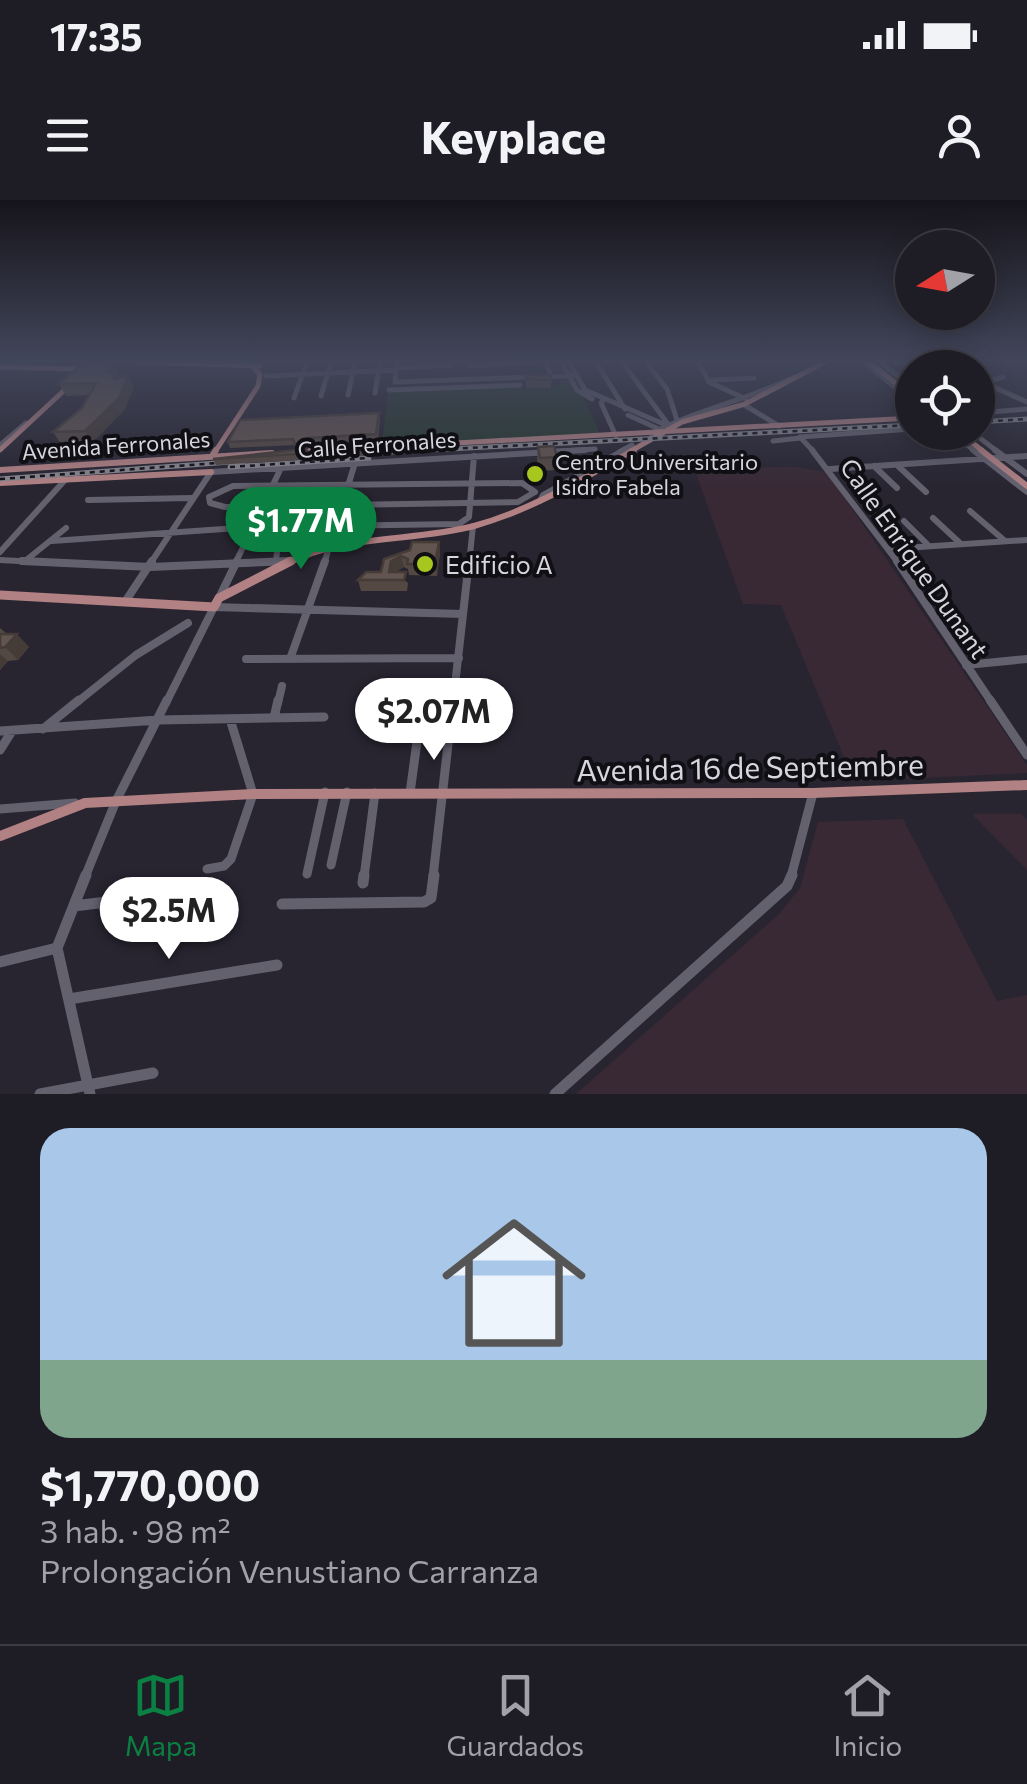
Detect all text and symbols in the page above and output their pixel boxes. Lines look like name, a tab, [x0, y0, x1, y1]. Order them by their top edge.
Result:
text: 17:35	[50, 12, 142, 59]
icon: menu	[40, 108, 95, 163]
text: Keyplace	[421, 108, 606, 163]
icon: person	[932, 108, 987, 163]
north arrow	[895, 230, 995, 330]
map controls	[895, 230, 995, 450]
button: locate	[895, 350, 995, 450]
street label: Avenida Ferronales	[21, 425, 211, 465]
street label: Calle Ferronales	[297, 425, 457, 463]
place label: Centro Universitario Isidro Fabela	[555, 448, 758, 500]
street label: Calle Enrique Dunant	[835, 452, 995, 664]
marker: Centro Universitario Isidro Fabela	[524, 463, 546, 485]
pin: $1.77M	[220, 487, 382, 572]
text: $1.77M	[247, 499, 355, 539]
place label: Edificio A	[445, 549, 553, 579]
marker: Edificio A	[414, 553, 436, 575]
pin: $2.07M	[353, 678, 515, 763]
text: $2.07M	[377, 690, 491, 730]
street label: Avenida 16 de Septiembre	[576, 744, 924, 788]
pin: $2.5M	[99, 877, 239, 962]
text: $2.5M	[122, 889, 216, 929]
icon: home	[424, 1193, 604, 1373]
text: $1,770,000	[40, 1458, 260, 1510]
text: 3 hab. · 98 m²	[40, 1510, 231, 1550]
text: Prolongación Venustiano Carranza	[40, 1550, 539, 1590]
tab: Mapa	[125, 1668, 197, 1762]
tab: Guardados	[446, 1668, 584, 1762]
tab: Inicio	[833, 1668, 902, 1762]

